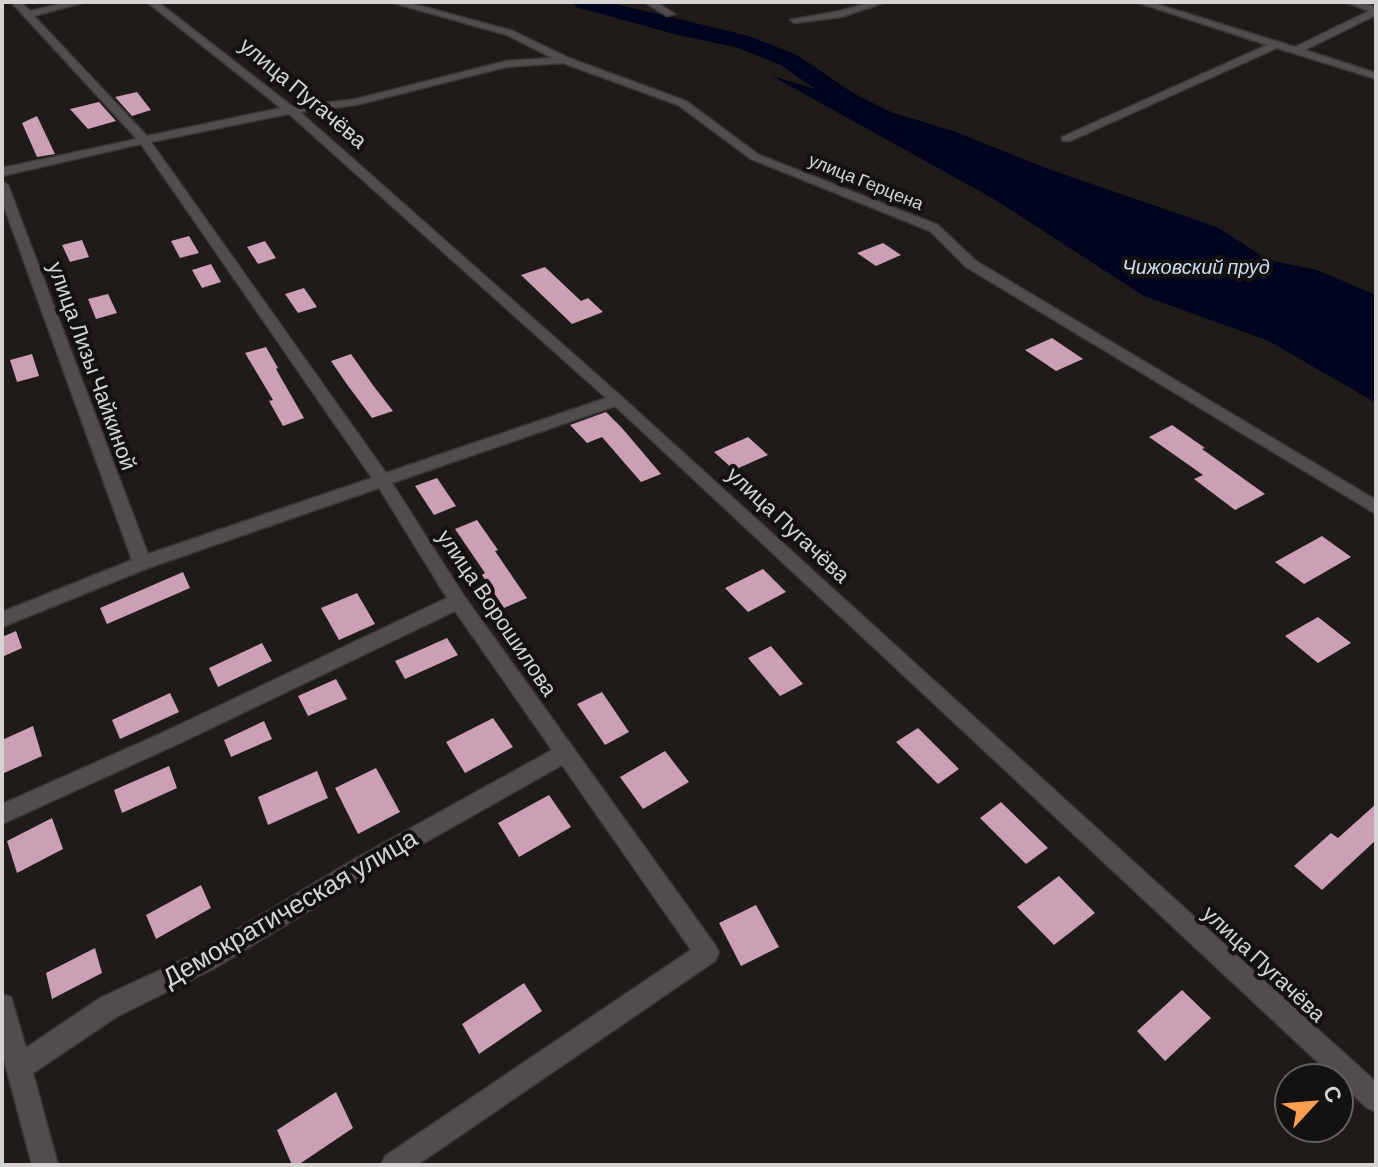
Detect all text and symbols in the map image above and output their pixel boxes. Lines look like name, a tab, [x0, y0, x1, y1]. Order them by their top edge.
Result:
street label: улица Пугачёва	[234, 32, 372, 154]
street label: улица Герцена	[806, 149, 926, 215]
water label: Чижовский пруд	[1122, 255, 1270, 279]
street label: улица Лизы Чайкиной	[42, 258, 142, 474]
street label: улица Пугачёва	[721, 461, 855, 589]
street label: улица Ворошилова	[431, 525, 563, 701]
street label: Демократическая улица	[157, 822, 423, 994]
street label: улица Пугачёва	[1197, 900, 1331, 1028]
north arrow	[1274, 1063, 1354, 1143]
text: С	[1319, 1081, 1349, 1106]

